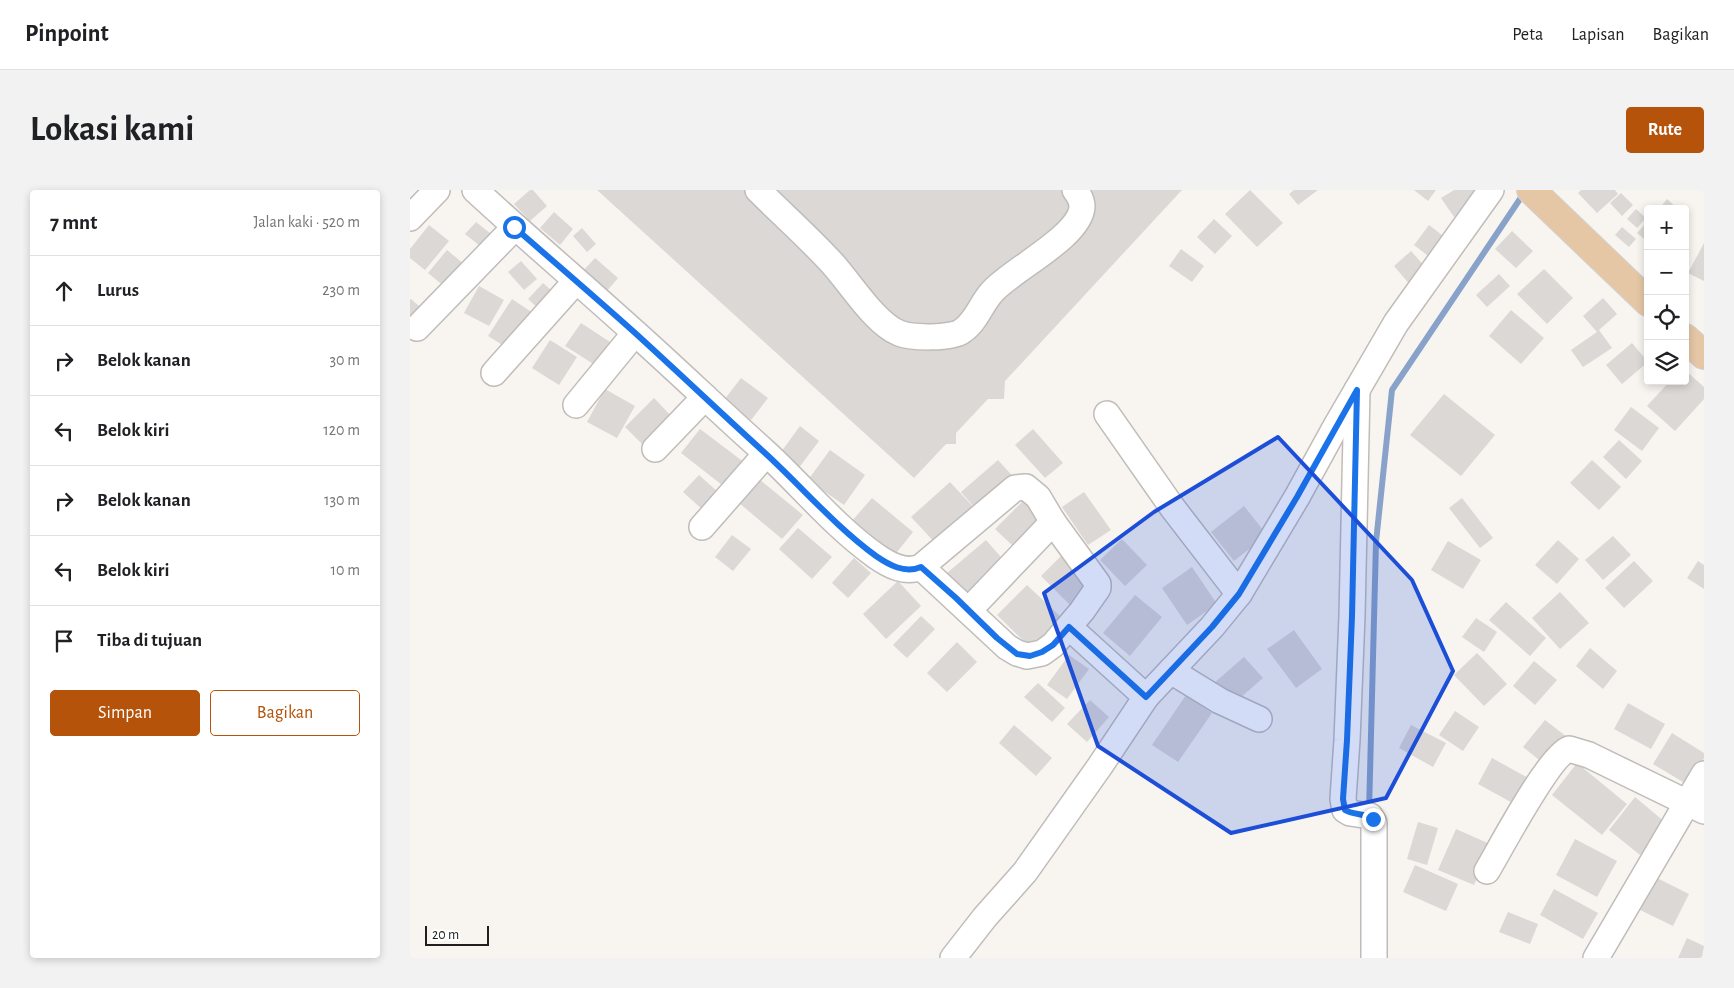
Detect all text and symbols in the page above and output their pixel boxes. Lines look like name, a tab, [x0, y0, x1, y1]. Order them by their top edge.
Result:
text: Pinpoint	[25, 22, 109, 46]
text: Peta	[1512, 26, 1543, 44]
text: Lapisan	[1571, 26, 1625, 44]
text: Bagikan	[1653, 26, 1709, 44]
button: Rute	[1626, 107, 1704, 153]
text: Lokasi kami	[30, 112, 194, 147]
map controls	[1644, 205, 1689, 385]
button: +	[1644, 205, 1689, 250]
text: 7 mnt	[50, 212, 97, 233]
text: Jalan kaki · 520 m	[254, 214, 360, 230]
route start	[503, 216, 526, 239]
button: −	[1644, 250, 1689, 295]
icon: ahead	[50, 277, 78, 305]
text: Lurus	[97, 281, 139, 300]
text: 230 m	[322, 282, 360, 298]
button: locate	[1644, 295, 1689, 340]
button: layers	[1644, 340, 1689, 385]
icon: right	[50, 347, 78, 375]
text: Belok kanan	[97, 351, 191, 370]
text: 30 m	[330, 352, 360, 368]
icon: left	[50, 417, 78, 445]
text: Belok kiri	[97, 421, 169, 440]
text: 120 m	[323, 422, 360, 438]
icon: right	[50, 487, 78, 515]
text: Belok kanan	[97, 491, 191, 510]
text: 130 m	[324, 492, 360, 508]
icon: left	[50, 557, 78, 585]
text: Belok kiri	[97, 561, 169, 580]
text: 10 m	[331, 562, 360, 578]
icon: arrive	[50, 627, 78, 655]
text: Tiba di tujuan	[97, 631, 202, 650]
button: Simpan	[50, 690, 200, 736]
button: Bagikan	[210, 690, 360, 736]
route end	[1362, 808, 1385, 831]
scale bar	[425, 923, 489, 946]
text: 20 m	[432, 928, 459, 942]

